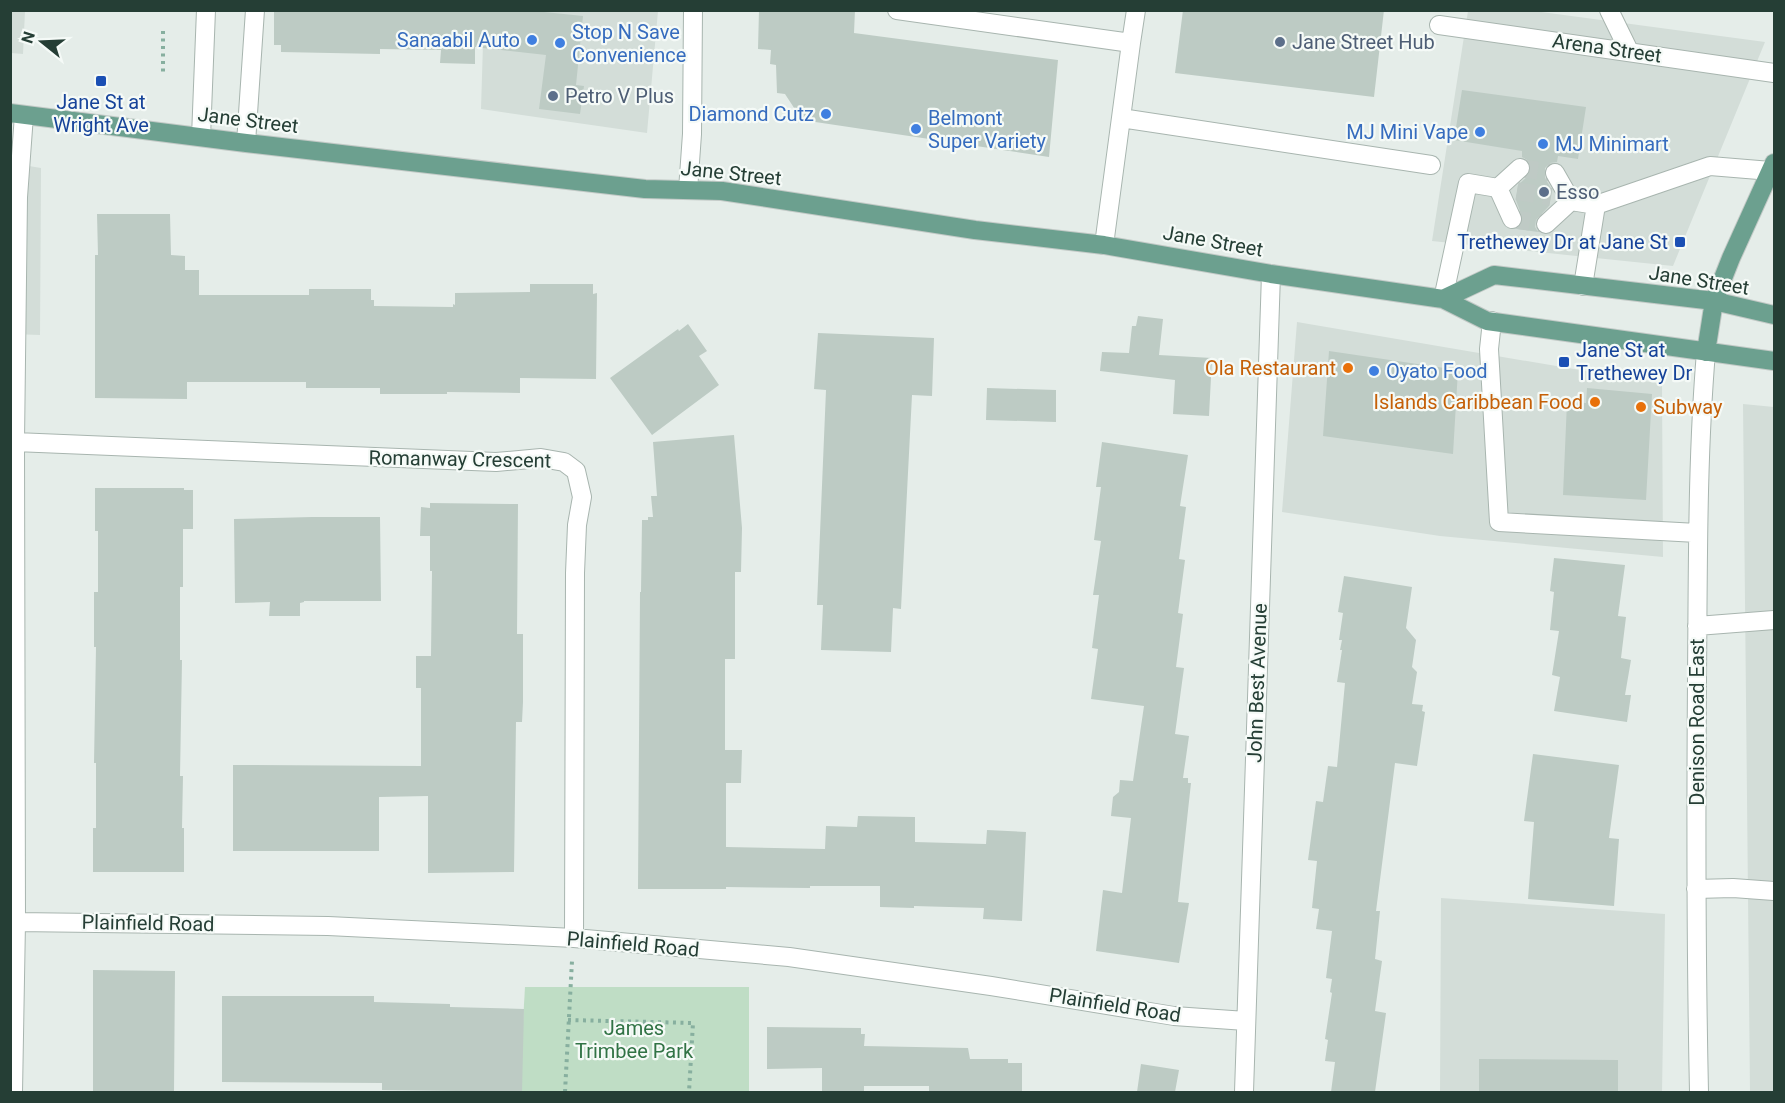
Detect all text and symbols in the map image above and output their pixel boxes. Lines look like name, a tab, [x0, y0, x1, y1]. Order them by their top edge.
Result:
north arrow	[12, 12, 72, 72]
place label: Stop N Save Convenience	[572, 20, 686, 67]
place label: Sanaabil Auto	[397, 28, 520, 52]
street label: Arena Street	[1551, 28, 1663, 68]
text: N	[17, 29, 39, 46]
place label: Jane Street Hub	[1292, 30, 1435, 54]
marker: Sanaabil Auto	[525, 33, 539, 47]
marker: Jane Street Hub	[1273, 35, 1287, 49]
marker: Stop N Save Convenience	[553, 36, 567, 50]
marker: Jane St at Wright Ave	[94, 74, 108, 88]
place label: Petro V Plus	[565, 84, 674, 108]
marker: Petro V Plus	[546, 89, 560, 103]
place label: Jane St at Wright Ave	[53, 90, 149, 137]
street label: Jane Street	[196, 102, 300, 138]
place label: Diamond Cutz	[688, 102, 814, 126]
place label: Belmont Super Variety	[928, 106, 1046, 153]
marker: Diamond Cutz	[819, 107, 833, 121]
place label: MJ Mini Vape	[1346, 120, 1468, 144]
marker: Belmont Super Variety	[909, 122, 923, 136]
marker: MJ Mini Vape	[1473, 125, 1487, 139]
place label: MJ Minimart	[1555, 132, 1669, 156]
marker: MJ Minimart	[1536, 137, 1550, 151]
street label: Jane Street	[679, 156, 783, 190]
place label: Esso	[1556, 180, 1599, 204]
marker: Esso	[1537, 185, 1551, 199]
street label: Jane Street	[1161, 220, 1265, 262]
place label: Trethewey Dr at Jane St	[1457, 230, 1668, 254]
marker: Trethewey Dr at Jane St	[1673, 235, 1687, 249]
street label: Jane Street	[1647, 260, 1751, 300]
place label: Jane St at Trethewey Dr	[1576, 338, 1693, 385]
marker: Jane St at Trethewey Dr	[1557, 355, 1571, 369]
place label: Ola Restaurant	[1205, 356, 1336, 380]
place label: Oyato Food	[1386, 359, 1488, 383]
marker: Ola Restaurant	[1341, 361, 1355, 375]
marker: Oyato Food	[1367, 364, 1381, 378]
place label: Islands Caribbean Food	[1373, 390, 1583, 414]
marker: Islands Caribbean Food	[1588, 395, 1602, 409]
place label: Subway	[1653, 395, 1723, 419]
marker: Subway	[1634, 400, 1648, 414]
street label: Romanway Crescent	[369, 445, 551, 473]
street label: John Best Avenue	[1242, 603, 1272, 763]
street label: Denison Road East	[1685, 638, 1709, 806]
street label: Plainfield Road	[81, 910, 215, 936]
street label: Plainfield Road	[566, 926, 700, 962]
street label: Plainfield Road	[1047, 983, 1183, 1027]
park label: James Trimbee Park	[575, 1016, 694, 1063]

